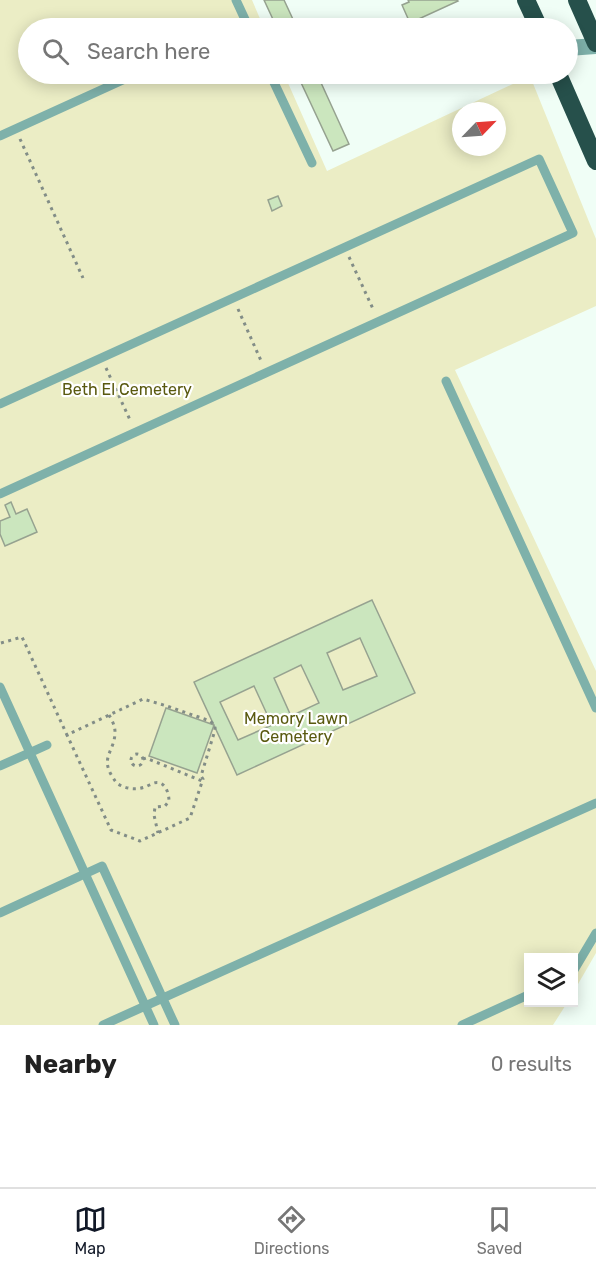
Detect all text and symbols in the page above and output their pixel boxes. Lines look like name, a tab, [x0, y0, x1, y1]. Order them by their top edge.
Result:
search box	[18, 18, 578, 84]
icon: search	[39, 35, 72, 68]
text: Search here	[87, 38, 210, 65]
north arrow	[452, 102, 506, 156]
park label: Beth El Cemetery	[62, 380, 192, 399]
park label: Memory Lawn Cemetery	[244, 709, 348, 746]
map controls	[524, 953, 578, 1007]
button: layers	[524, 953, 578, 1007]
text: Nearby	[24, 1049, 117, 1080]
text: 0 results	[491, 1052, 572, 1076]
tab: Map	[74, 1203, 107, 1258]
tab: Directions	[254, 1203, 330, 1258]
tab: Saved	[477, 1203, 522, 1258]

